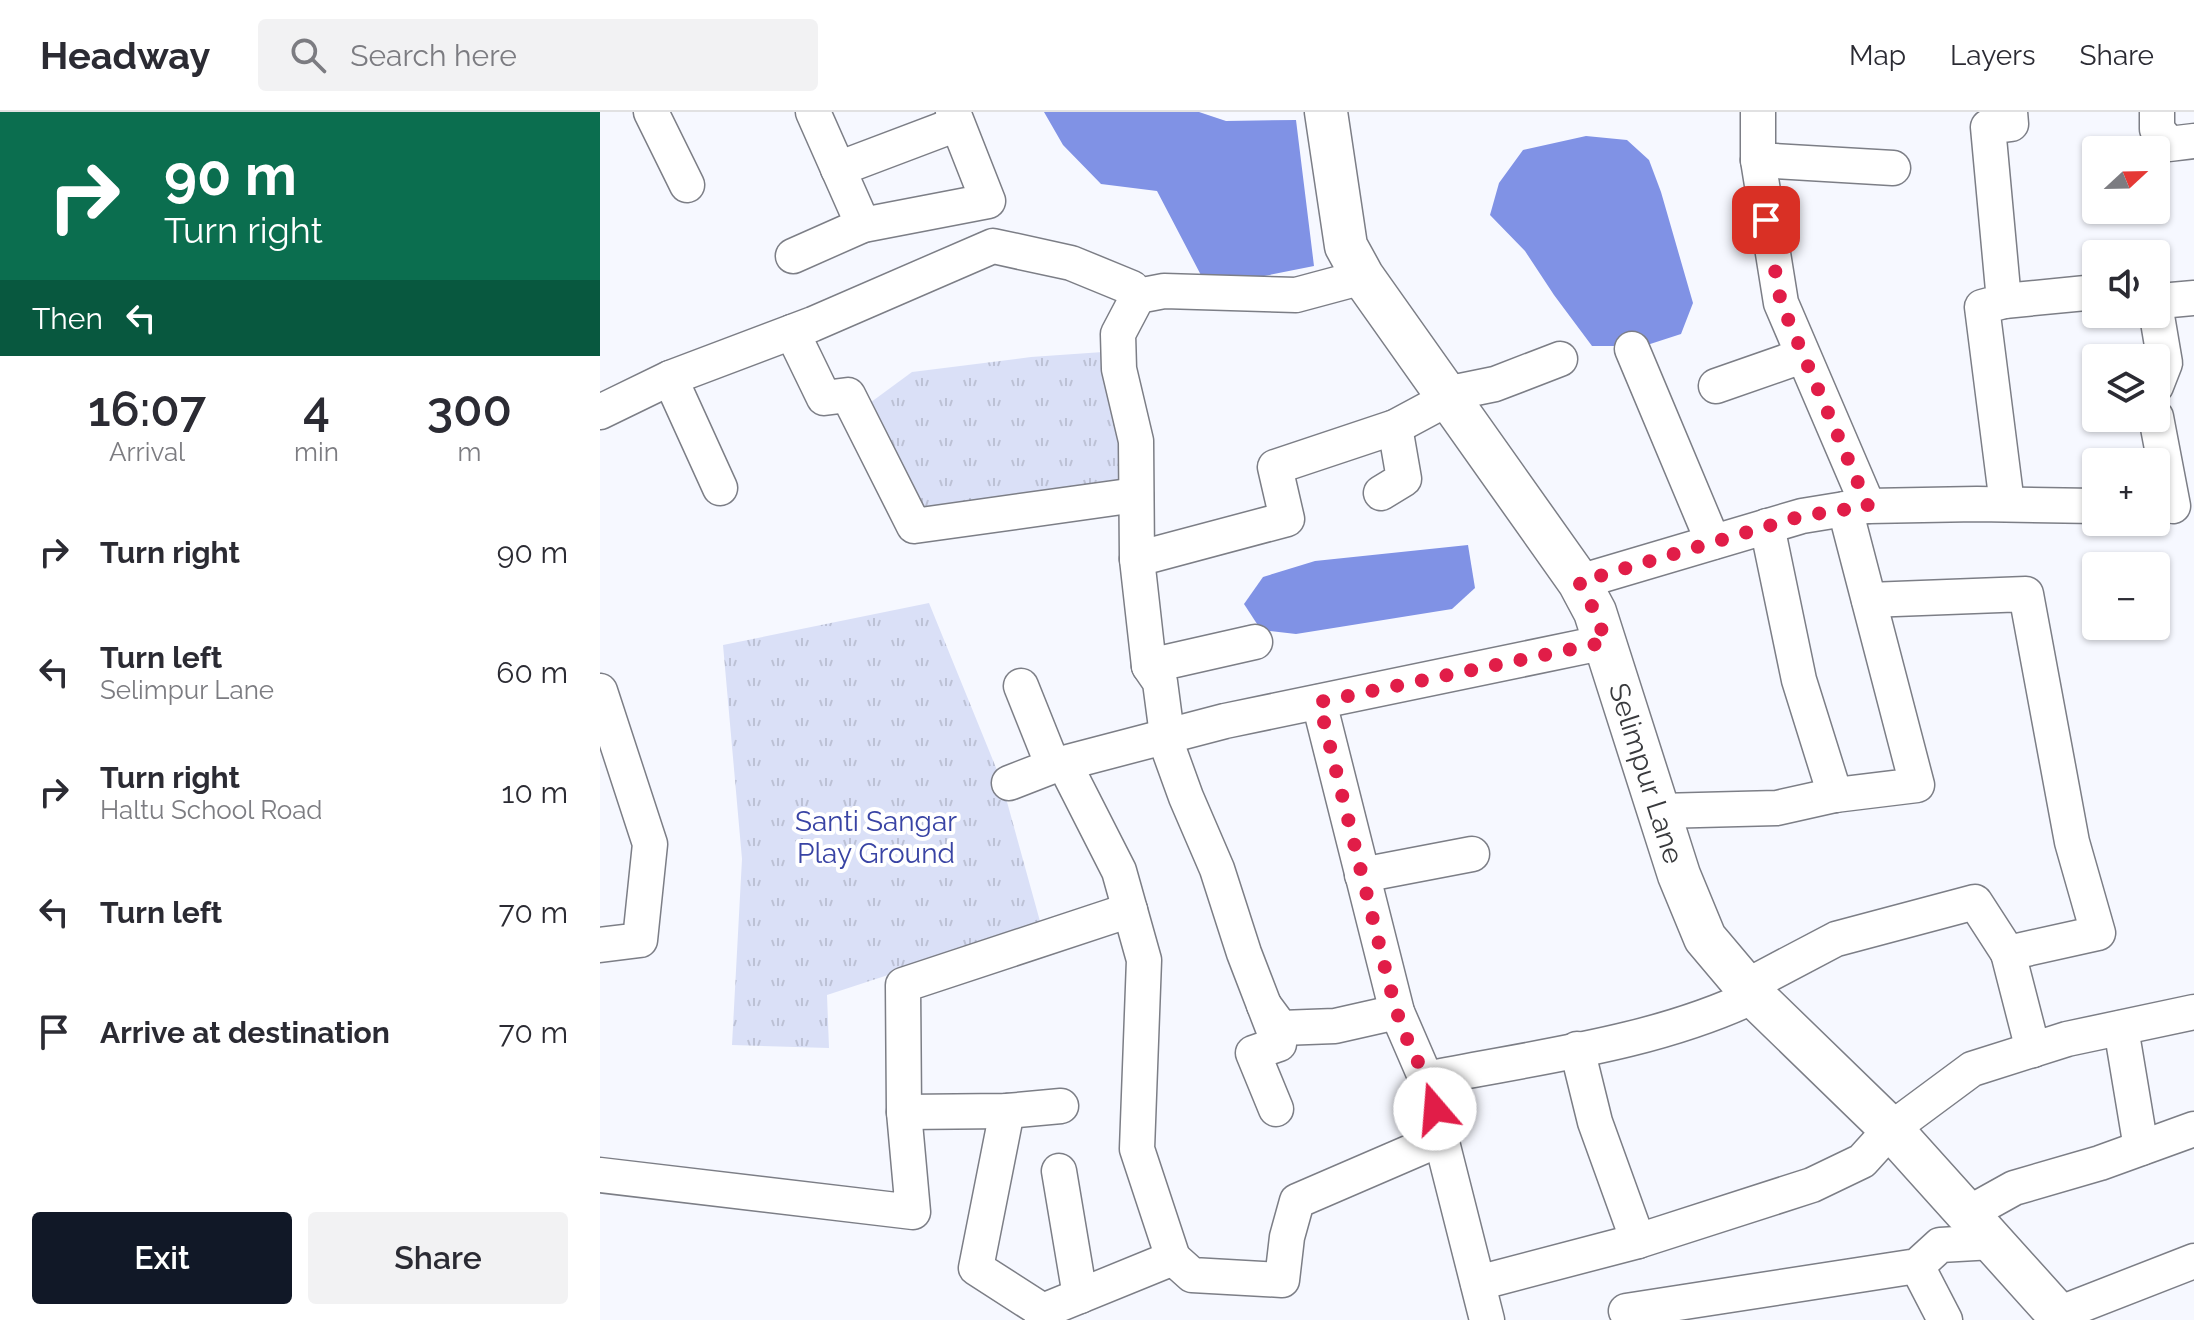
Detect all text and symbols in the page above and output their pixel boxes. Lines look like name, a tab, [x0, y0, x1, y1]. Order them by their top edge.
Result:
search box	[258, 19, 818, 91]
text: Headway	[40, 33, 210, 78]
icon: search	[286, 33, 330, 77]
text: Search here	[350, 38, 517, 73]
text: Map	[1849, 39, 1906, 72]
text: Layers	[1950, 39, 2036, 72]
text: Share	[2080, 39, 2154, 72]
north arrow	[2082, 136, 2170, 224]
map controls	[2082, 136, 2170, 640]
text: 90 m	[164, 142, 297, 208]
icon: right	[32, 144, 136, 248]
pin	[1732, 186, 1800, 254]
icon: arrive	[1744, 198, 1788, 242]
text: Turn right	[164, 209, 323, 251]
button: sound	[2082, 240, 2170, 328]
icon: left	[119, 296, 163, 340]
text: Then	[32, 301, 103, 336]
button: layers	[2082, 344, 2170, 432]
text: 16:07	[88, 381, 206, 437]
text: 4	[303, 381, 330, 437]
text: 300	[427, 381, 512, 437]
text: Arrival	[109, 437, 185, 467]
text: min	[294, 437, 339, 467]
text: m	[457, 437, 481, 467]
button: +	[2082, 448, 2170, 536]
icon: right	[32, 530, 76, 574]
text: Turn right	[100, 535, 240, 570]
text: 90 m	[497, 535, 568, 570]
button: −	[2082, 552, 2170, 640]
text: Turn left	[100, 640, 222, 675]
icon: left	[32, 650, 76, 694]
text: 60 m	[496, 655, 568, 690]
text: Selimpur Lane	[100, 675, 274, 705]
street label: Selimpur Lane	[1602, 679, 1691, 868]
text: Turn right	[100, 760, 240, 795]
icon: right	[32, 770, 76, 814]
text: 10 m	[502, 775, 568, 810]
text: Haltu School Road	[100, 795, 323, 825]
park label: Santi Sangar Play Ground	[795, 805, 957, 870]
icon: left	[32, 890, 76, 934]
text: Turn left	[100, 895, 222, 930]
text: 70 m	[498, 895, 568, 930]
icon: arrive	[32, 1010, 76, 1054]
text: Arrive at destination	[100, 1015, 390, 1050]
text: 70 m	[498, 1015, 568, 1050]
position arrow	[1393, 1067, 1477, 1151]
button: Exit	[32, 1212, 292, 1304]
button: Share	[308, 1212, 568, 1304]

